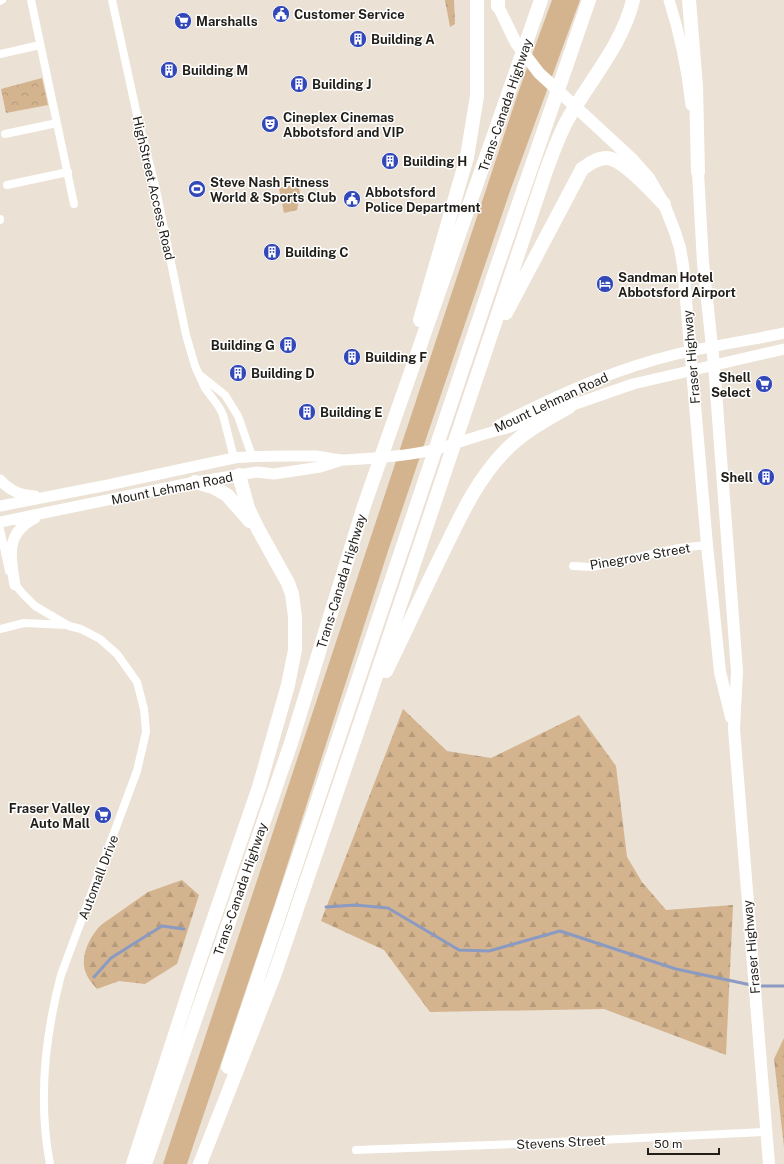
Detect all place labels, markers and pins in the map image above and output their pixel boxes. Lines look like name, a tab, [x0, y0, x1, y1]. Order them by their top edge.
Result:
public building icon: Customer Service	[271, 4, 291, 24]
place label: Customer Service	[294, 7, 405, 22]
supermarket icon: Marshalls	[173, 11, 193, 31]
place label: Marshalls	[196, 14, 258, 29]
building icon: Building A	[348, 29, 368, 49]
place label: Building A	[371, 32, 435, 47]
building icon: Building M	[159, 60, 179, 80]
place label: Building M	[182, 63, 248, 78]
building icon: Building J	[289, 74, 309, 94]
place label: Building J	[312, 77, 372, 92]
place label: Cineplex Cinemas Abbotsford and VIP	[283, 110, 404, 140]
theatre icon: Cineplex Cinemas Abbotsford and VIP	[260, 114, 280, 134]
building icon: Building H	[380, 151, 400, 171]
place label: Building H	[403, 154, 467, 169]
place label: Steve Nash Fitness World & Sports Club	[210, 175, 337, 205]
sports icon: Steve Nash Fitness World & Sports Club	[187, 179, 207, 199]
place label: Abbotsford Police Department	[365, 185, 481, 215]
public building icon: Abbotsford Police Department	[342, 189, 362, 209]
building icon: Building C	[262, 242, 282, 262]
place label: Building C	[285, 245, 349, 260]
place label: Sandman Hotel Abbotsford Airport	[618, 270, 736, 300]
hotel icon: Sandman Hotel Abbotsford Airport	[595, 274, 615, 294]
building icon: Building G	[278, 335, 298, 355]
place label: Building G	[211, 338, 275, 353]
building icon: Building F	[342, 347, 362, 367]
place label: Building F	[365, 350, 427, 365]
building icon: Building D	[228, 363, 248, 383]
place label: Building D	[251, 366, 315, 381]
place label: Shell Select	[711, 370, 751, 400]
supermarket icon: Shell Select	[754, 374, 774, 394]
building icon: Building E	[297, 402, 317, 422]
place label: Building E	[320, 405, 383, 420]
building icon: Shell	[756, 467, 776, 487]
place label: Shell	[720, 470, 753, 485]
place label: Fraser Valley Auto Mall	[9, 801, 91, 831]
supermarket icon: Fraser Valley Auto Mall	[93, 805, 113, 825]

